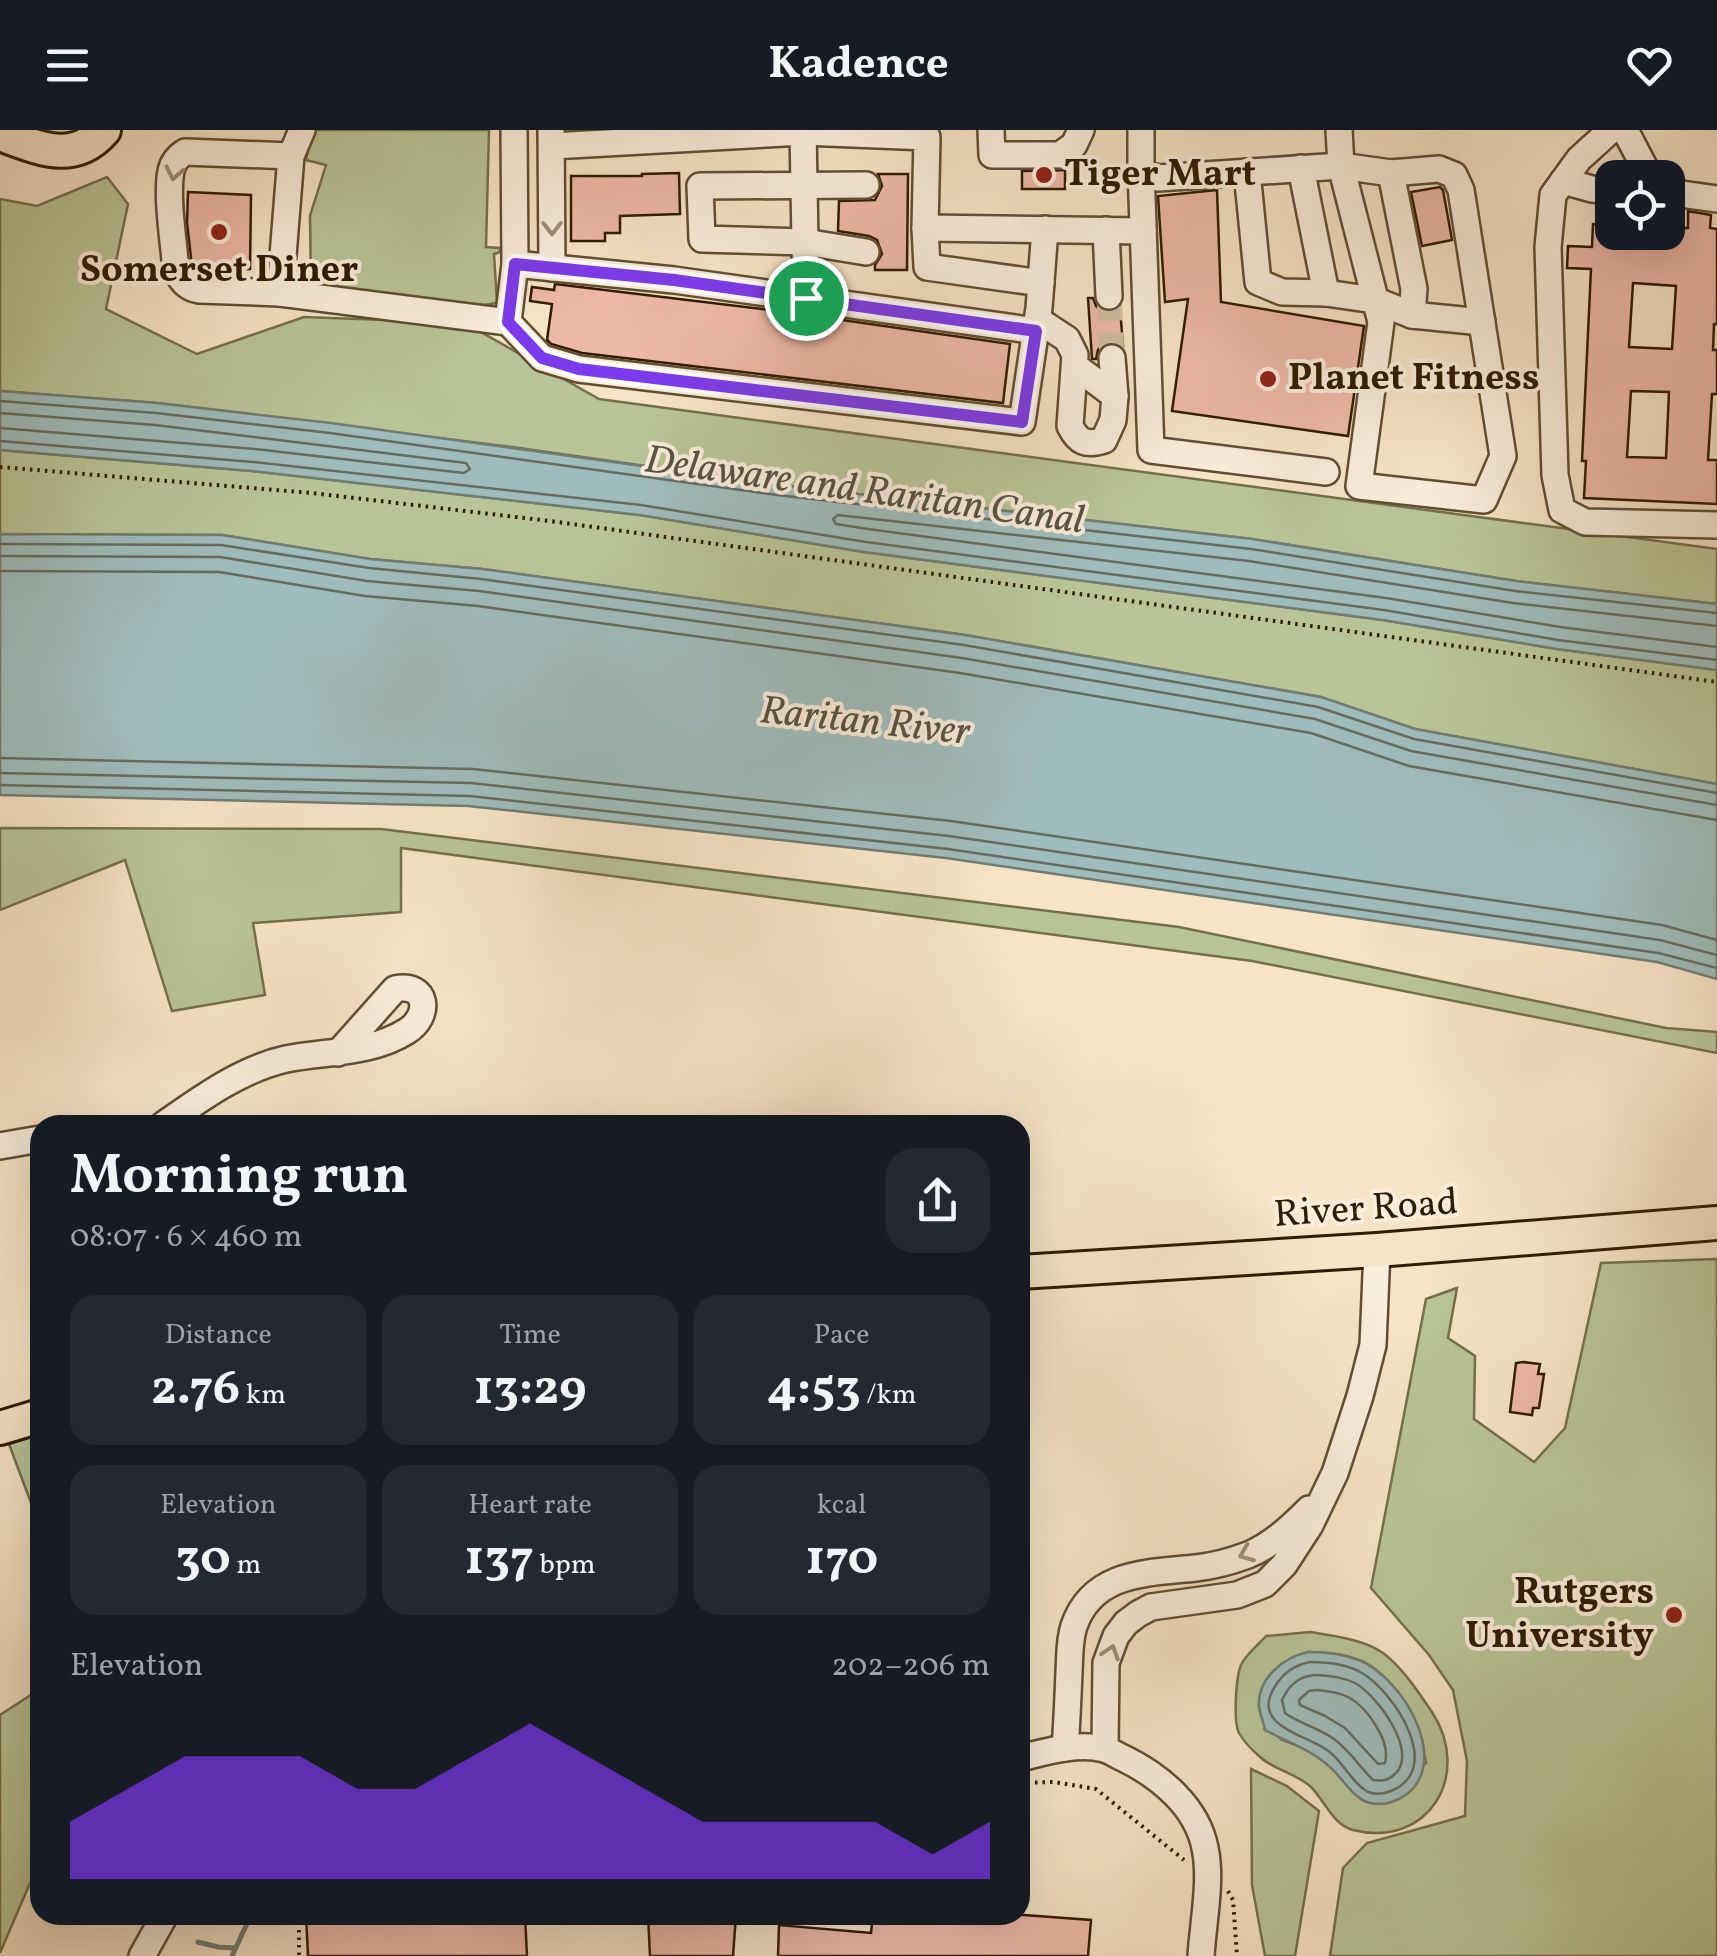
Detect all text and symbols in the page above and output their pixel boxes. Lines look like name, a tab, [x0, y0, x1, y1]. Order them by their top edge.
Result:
text: Kadence	[768, 34, 949, 97]
icon: menu	[40, 38, 95, 93]
icon: heart	[1622, 38, 1677, 93]
place label: Tiger Mart	[1064, 149, 1256, 202]
map controls	[1595, 160, 1685, 250]
button: locate	[1595, 160, 1685, 250]
marker: Tiger Mart	[1033, 164, 1055, 186]
one-way arrow	[164, 165, 186, 182]
marker: Somerset Diner	[208, 221, 230, 243]
one-way arrow	[541, 222, 563, 237]
place label: Somerset Diner	[80, 245, 358, 298]
pin	[764, 256, 849, 341]
icon: arrive	[779, 271, 834, 326]
place label: Planet Fitness	[1288, 353, 1539, 406]
marker: Planet Fitness	[1257, 368, 1279, 390]
water label: Delaware and Raritan Canal	[641, 433, 1087, 551]
water label: Raritan River	[757, 684, 974, 762]
text: Morning run	[70, 1140, 409, 1216]
button: share	[885, 1148, 990, 1253]
street label: River Road	[1272, 1177, 1460, 1243]
text: 08:07 · 6 × 460 m	[70, 1216, 302, 1260]
text: Distance	[165, 1316, 272, 1355]
text: Time	[499, 1316, 561, 1355]
text: Pace	[814, 1316, 870, 1355]
text: 2.76	[151, 1355, 240, 1425]
text: 13:29	[473, 1355, 587, 1425]
text: 4:53	[767, 1355, 861, 1425]
text: km	[240, 1376, 286, 1415]
text: /km	[861, 1376, 917, 1415]
text: Elevation	[160, 1486, 277, 1525]
text: Heart rate	[468, 1486, 592, 1525]
text: kcal	[817, 1486, 867, 1525]
text: 30	[175, 1525, 231, 1595]
text: 137	[464, 1525, 534, 1595]
text: 170	[805, 1525, 878, 1595]
one-way arrow	[1239, 1542, 1256, 1562]
text: m	[231, 1546, 261, 1585]
text: bpm	[534, 1546, 596, 1585]
place label: Rutgers University	[1465, 1567, 1654, 1664]
marker: Rutgers University	[1663, 1604, 1685, 1626]
text: Elevation	[70, 1645, 203, 1689]
text: 202–206 m	[831, 1645, 990, 1689]
one-way arrow	[1099, 1645, 1120, 1662]

